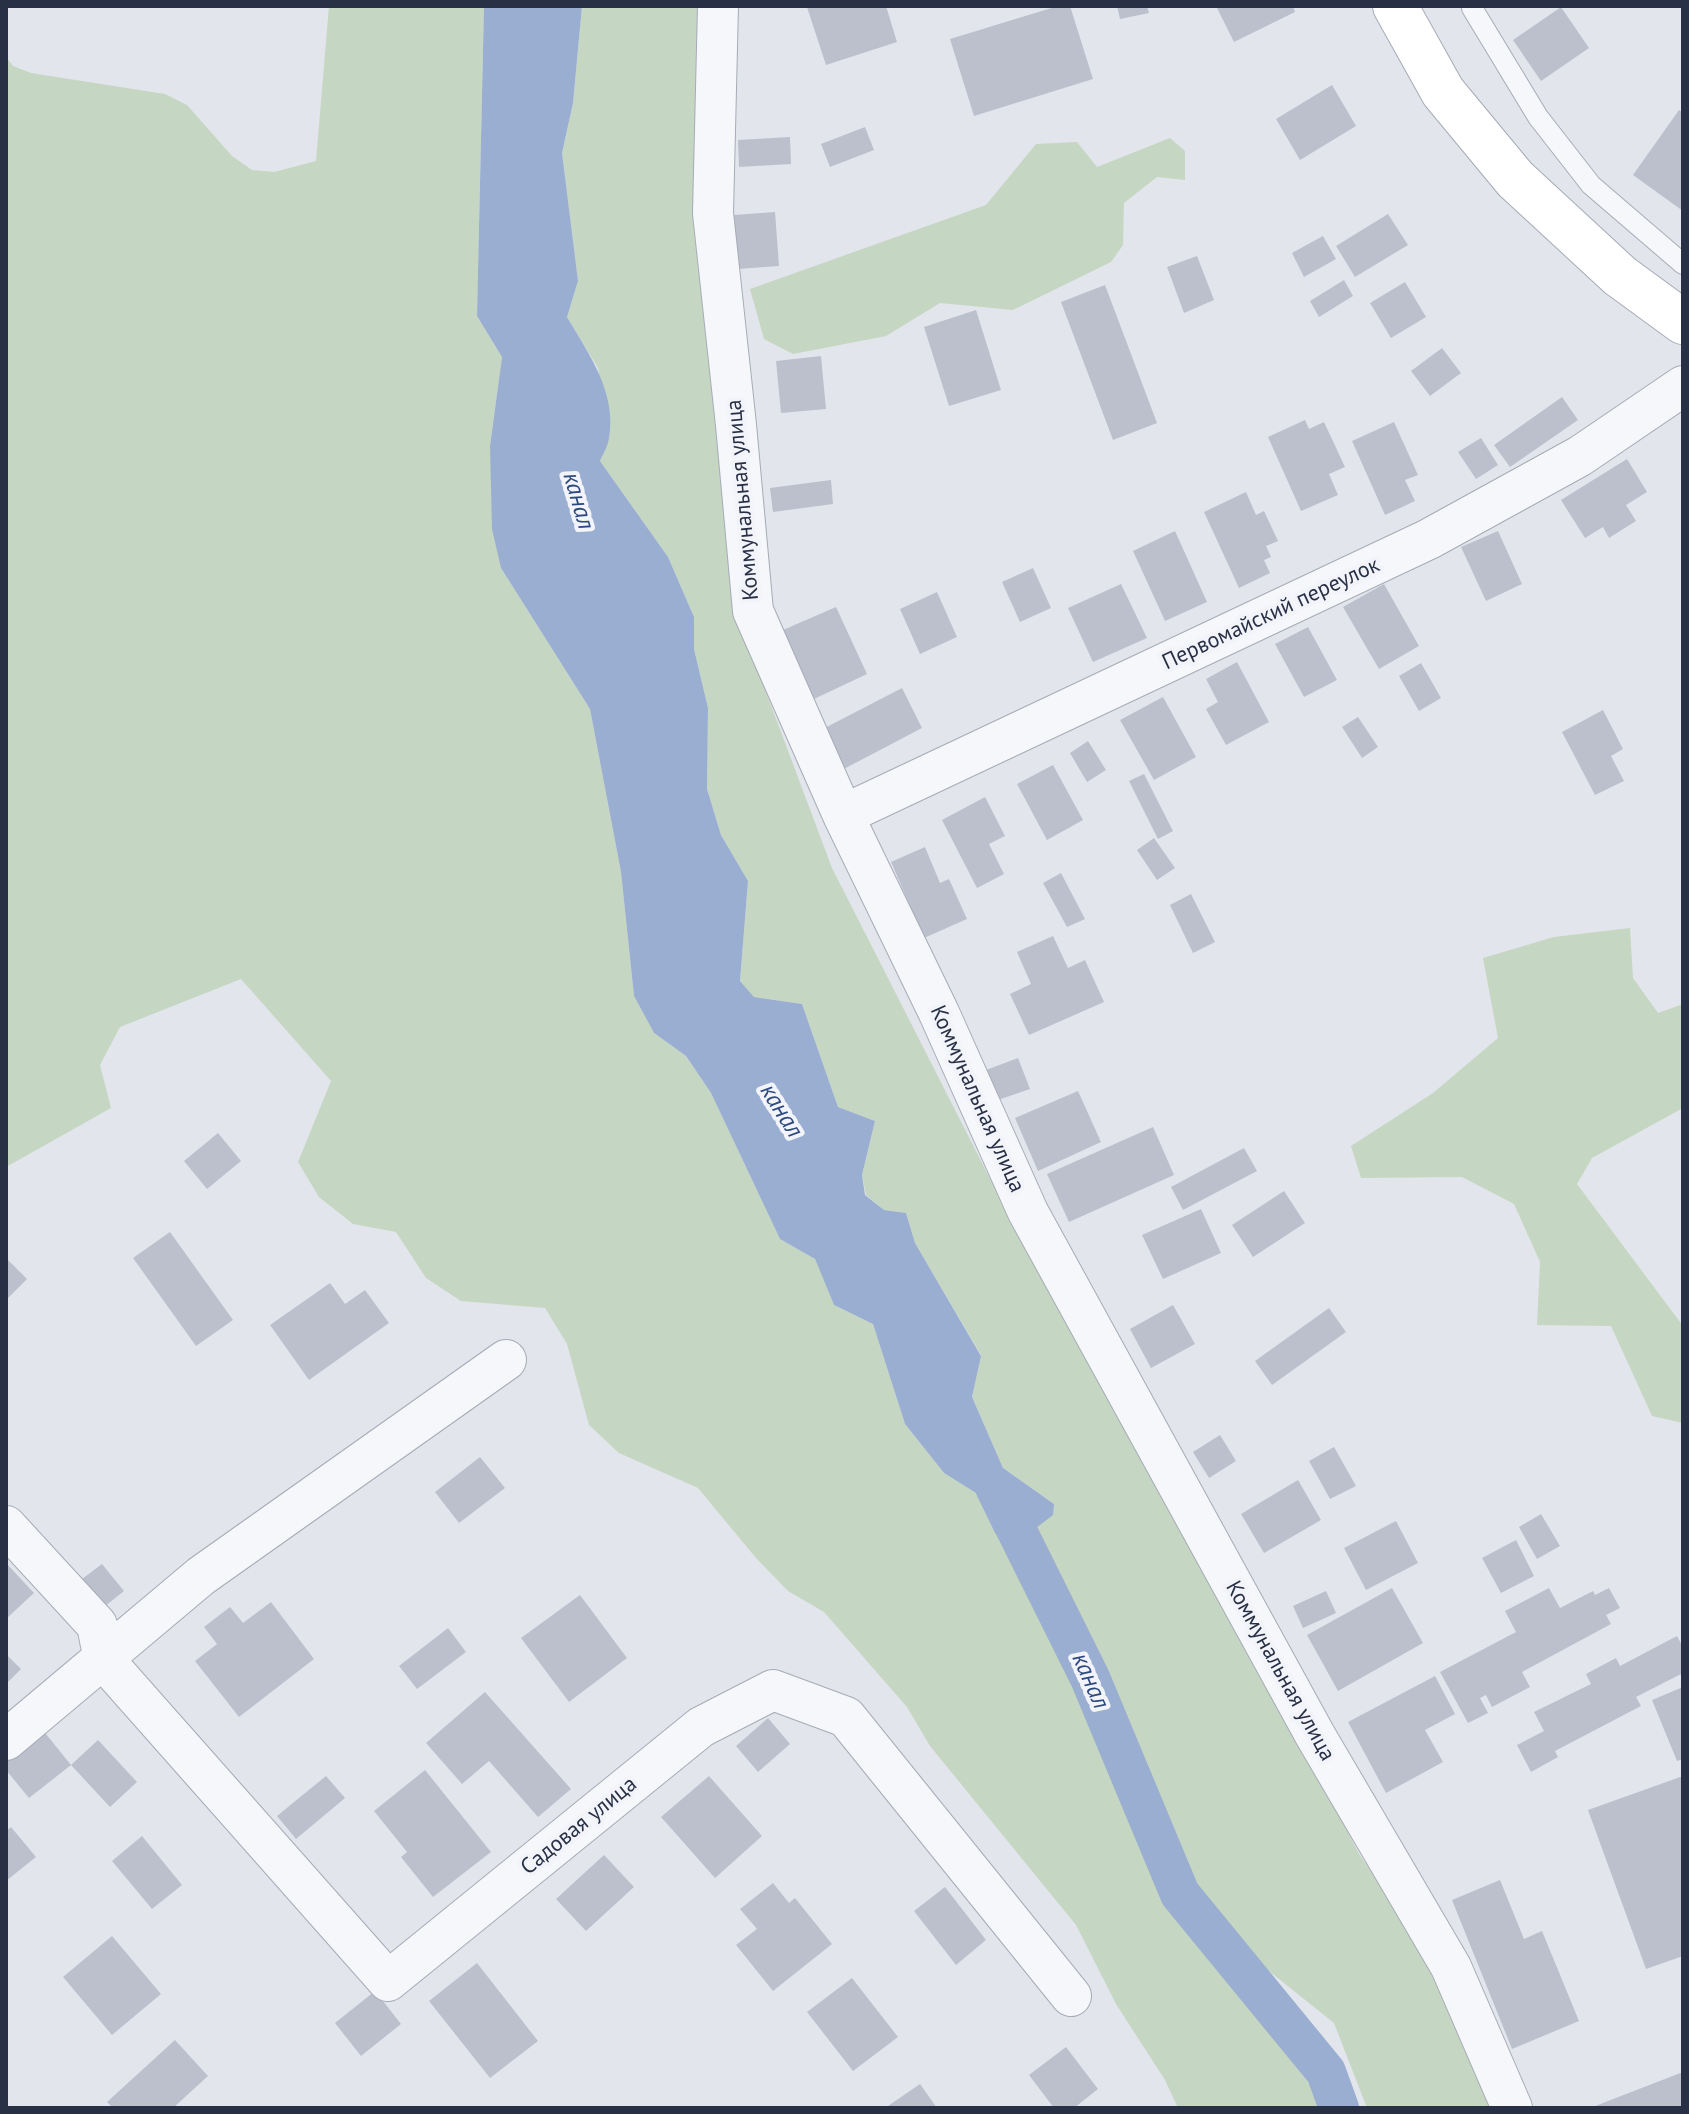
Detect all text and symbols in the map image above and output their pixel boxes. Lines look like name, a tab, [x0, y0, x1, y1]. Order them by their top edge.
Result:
street label: Коммунальная улица	[721, 398, 765, 602]
water label: канал	[556, 469, 600, 533]
street label: Первомайский переулок	[1158, 552, 1384, 676]
street label: Коммунальная улица	[924, 1002, 1030, 1196]
water label: канал	[753, 1079, 809, 1143]
street label: Коммунальная улица	[1220, 1576, 1340, 1766]
water label: канал	[1065, 1649, 1115, 1713]
street label: Садовая улица	[516, 1771, 642, 1881]

